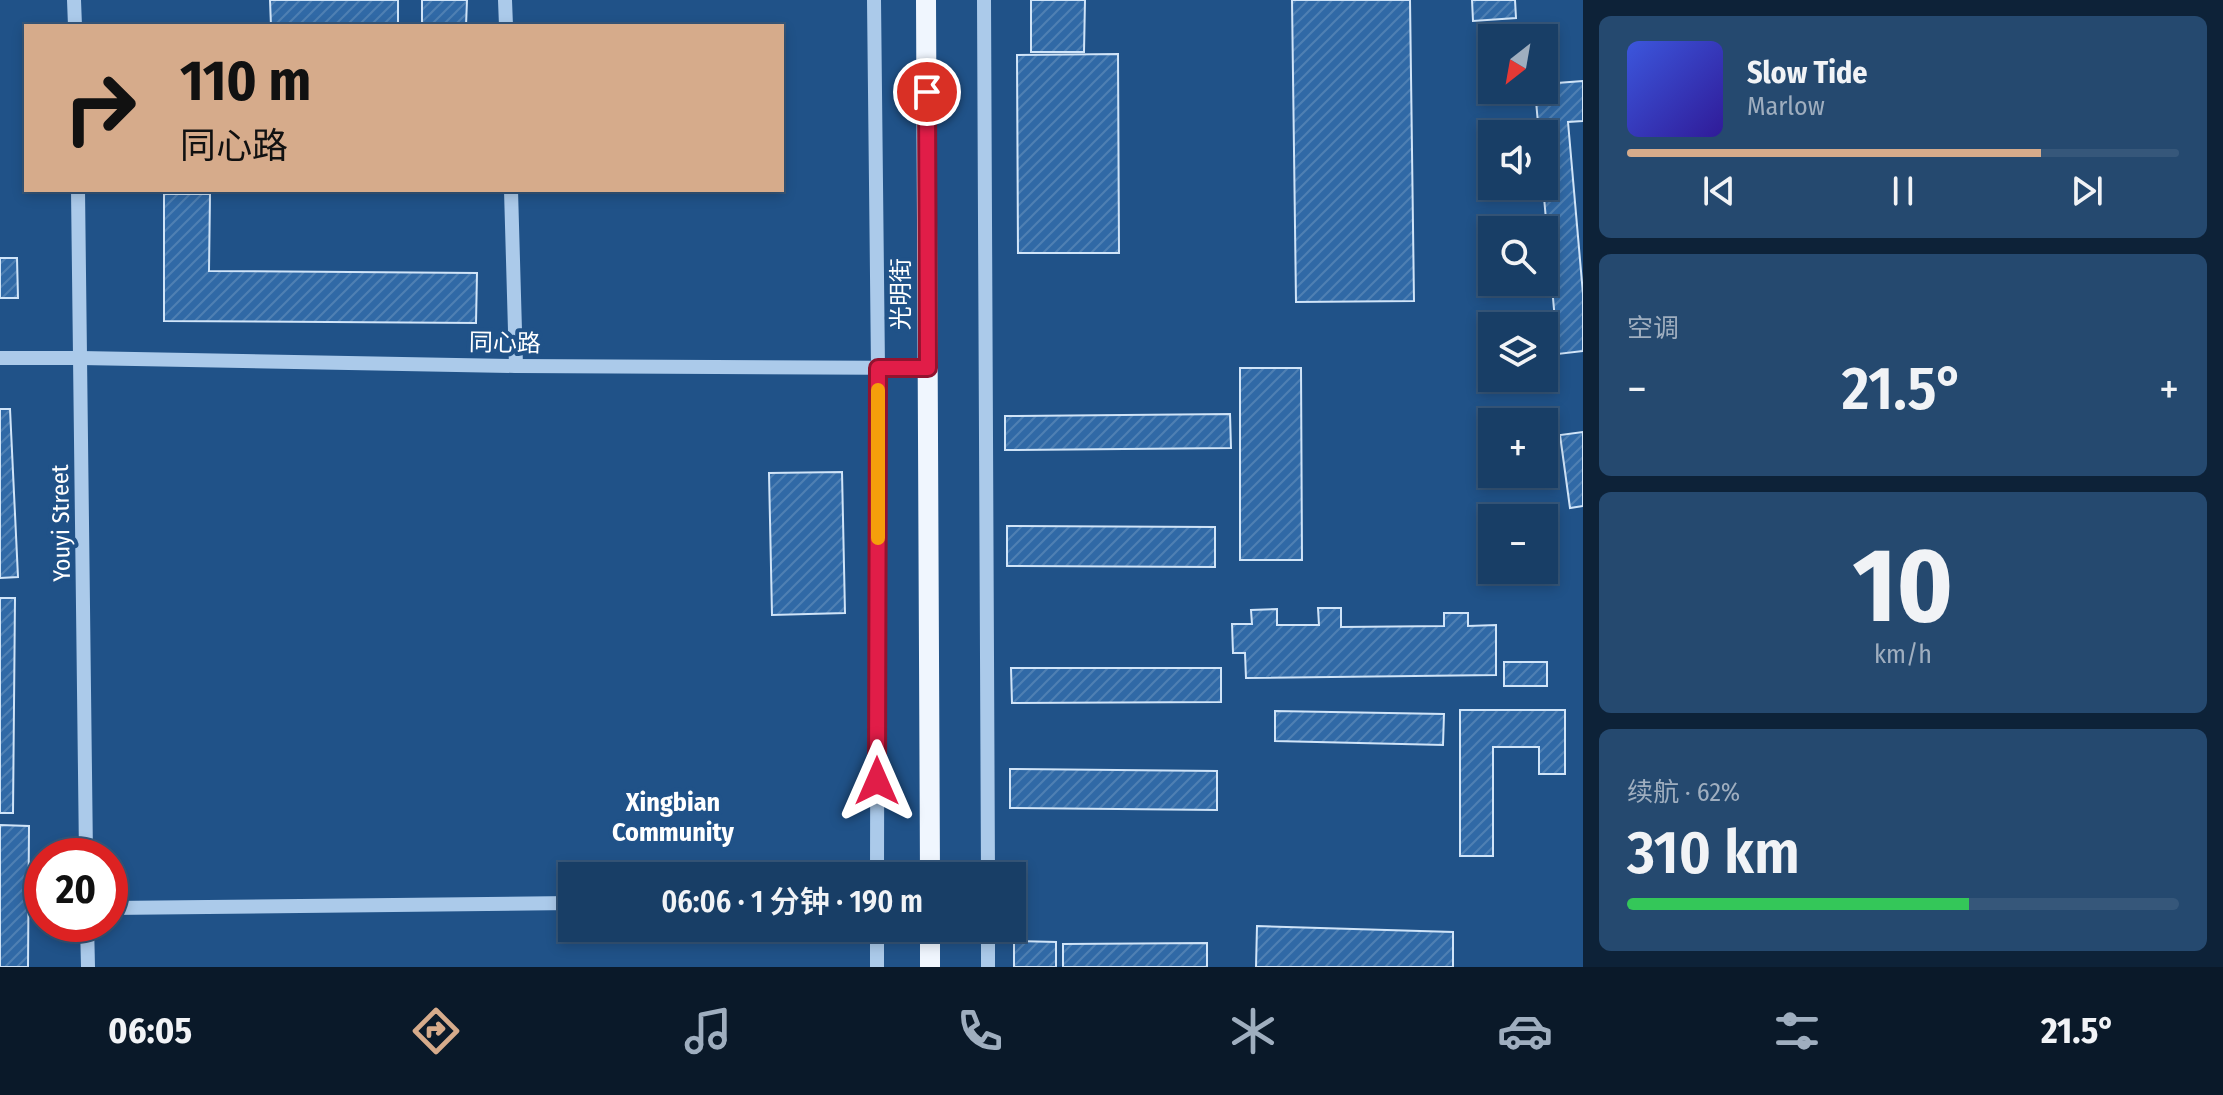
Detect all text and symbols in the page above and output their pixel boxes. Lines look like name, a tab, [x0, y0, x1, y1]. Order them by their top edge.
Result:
north arrow	[1478, 24, 1558, 104]
map controls	[1478, 24, 1558, 584]
text: 110 m	[180, 48, 311, 115]
text: Slow Tide	[1747, 55, 1868, 91]
icon: right	[48, 56, 152, 160]
pin	[893, 58, 961, 126]
icon: arrive	[905, 70, 949, 114]
text: Marlow	[1747, 91, 1825, 122]
button: sound	[1478, 120, 1558, 200]
text: 同心路	[180, 124, 288, 168]
icon: previous	[1697, 169, 1741, 213]
icon: pause	[1881, 169, 1925, 213]
icon: next	[2065, 169, 2109, 213]
button: search	[1478, 216, 1558, 296]
street label: 光明街	[887, 258, 915, 330]
button: layers	[1478, 312, 1558, 392]
text: 空调	[1627, 313, 1679, 344]
street label: 同心路	[469, 328, 541, 358]
text: 21.5°	[1842, 353, 1964, 425]
text: −	[1627, 363, 1647, 416]
text: +	[2159, 363, 2179, 416]
button: +	[1478, 408, 1558, 488]
street label: Youyi Street	[46, 464, 76, 582]
button: −	[1478, 504, 1558, 584]
text: 10	[1853, 524, 1953, 649]
text: km/h	[1874, 639, 1932, 670]
position arrow	[835, 739, 919, 823]
text: 续航 · 62%	[1627, 777, 1740, 808]
district label: Xingbian Community	[612, 787, 735, 848]
text: 310 km	[1627, 817, 1800, 889]
speed limit sign: 20	[24, 838, 128, 942]
text: 06:06 · 1 分钟 · 190 m	[661, 884, 923, 920]
icon: directions	[408, 1003, 464, 1059]
icon: music	[680, 1003, 736, 1059]
icon: phone	[952, 1003, 1008, 1059]
icon: climate	[1225, 1003, 1281, 1059]
icon: car	[1497, 1003, 1553, 1059]
icon: filters	[1769, 1003, 1825, 1059]
text: 06:05	[108, 1009, 192, 1053]
text: 21.5°	[2041, 1009, 2115, 1053]

